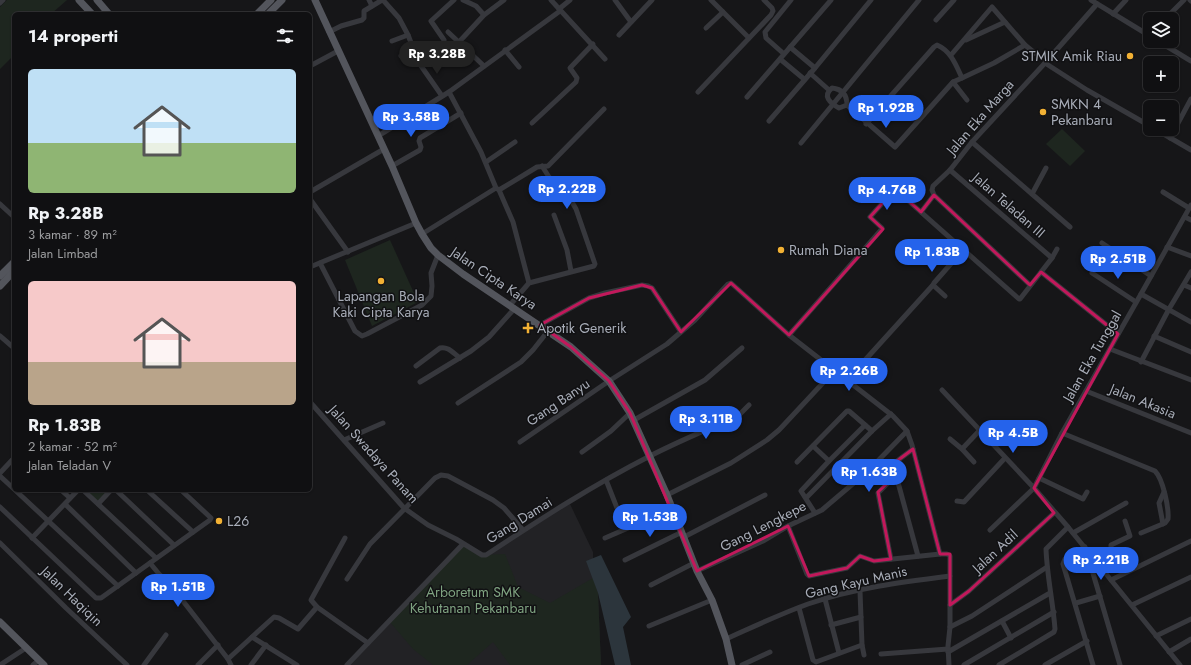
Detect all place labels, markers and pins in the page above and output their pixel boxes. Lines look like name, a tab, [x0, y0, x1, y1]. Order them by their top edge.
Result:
pin: Rp 3.28B	[396, 41, 478, 75]
place label: STMIK Amik Riau	[1021, 46, 1122, 66]
marker: STMIK Amik Riau	[1125, 51, 1135, 61]
place label: SMKN 4 Pekanbaru	[1051, 94, 1113, 130]
pin: Rp 1.92B	[845, 95, 927, 129]
pin: Rp 3.58B	[370, 104, 452, 138]
marker: SMKN 4 Pekanbaru	[1038, 107, 1048, 117]
pin: Rp 2.22B	[526, 176, 608, 210]
pin: Rp 4.76B	[846, 177, 928, 211]
pin: Rp 1.83B	[891, 239, 973, 273]
place label: Rumah Diana	[789, 240, 867, 260]
marker: Rumah Diana	[776, 245, 786, 255]
pin: Rp 2.51B	[1077, 246, 1159, 280]
marker: Lapangan Bola Kaki Cipta Karya	[376, 276, 386, 286]
place label: Lapangan Bola Kaki Cipta Karya	[333, 286, 429, 322]
place label: Apotik Generik	[537, 318, 627, 338]
marker: Apotik Generik	[522, 322, 534, 334]
pin: Rp 2.26B	[808, 358, 890, 392]
pin: Rp 3.11B	[665, 406, 747, 440]
pin: Rp 4.5B	[976, 420, 1050, 454]
pin: Rp 1.63B	[828, 459, 910, 493]
pin: Rp 1.53B	[609, 504, 691, 538]
place label: L26	[227, 511, 249, 531]
marker: L26	[214, 516, 224, 526]
pin: Rp 2.21B	[1060, 547, 1142, 581]
pin: Rp 1.51B	[137, 574, 219, 608]

